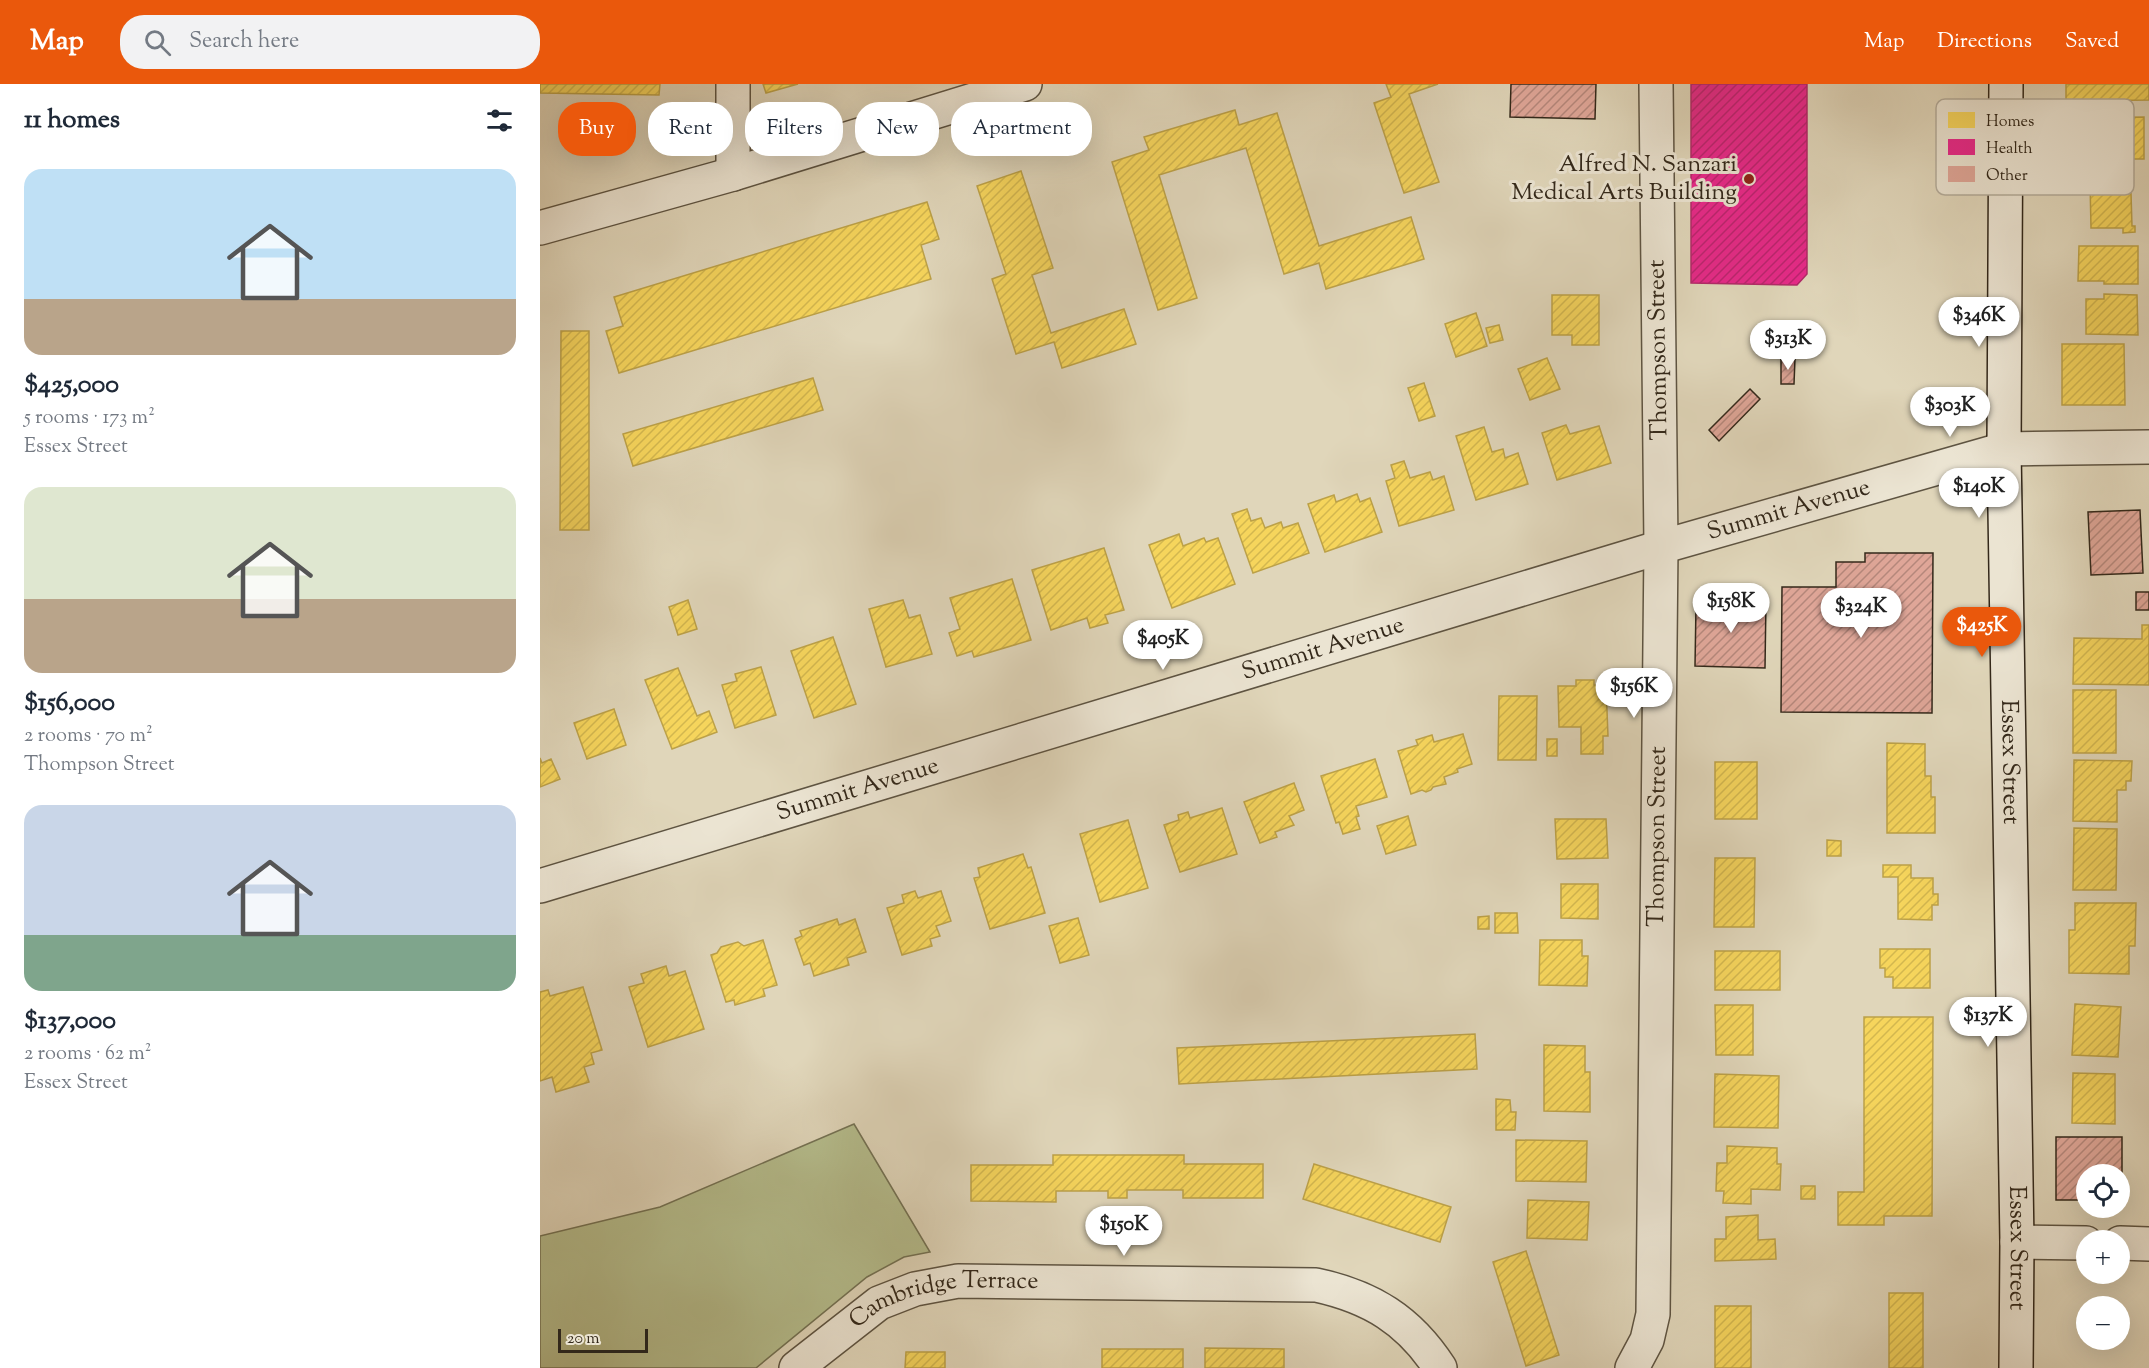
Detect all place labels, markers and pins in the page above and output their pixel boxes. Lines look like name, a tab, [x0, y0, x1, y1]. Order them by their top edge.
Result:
place label: Alfred N. Sanzari Medical Arts Building	[1511, 148, 1737, 210]
marker: Alfred N. Sanzari Medical Arts Building	[1742, 172, 1756, 186]
pin: $346K	[1937, 297, 2021, 348]
pin: $313K	[1746, 320, 1830, 371]
pin: $303K	[1908, 387, 1992, 438]
pin: $140K	[1937, 468, 2021, 519]
pin: $158K	[1689, 583, 1773, 634]
pin: $324K	[1819, 588, 1903, 639]
pin: $425K	[1940, 607, 2024, 658]
pin: $405K	[1121, 620, 1205, 671]
pin: $156K	[1592, 668, 1676, 719]
pin: $137K	[1946, 997, 2030, 1048]
pin: $150K	[1082, 1206, 1166, 1257]

